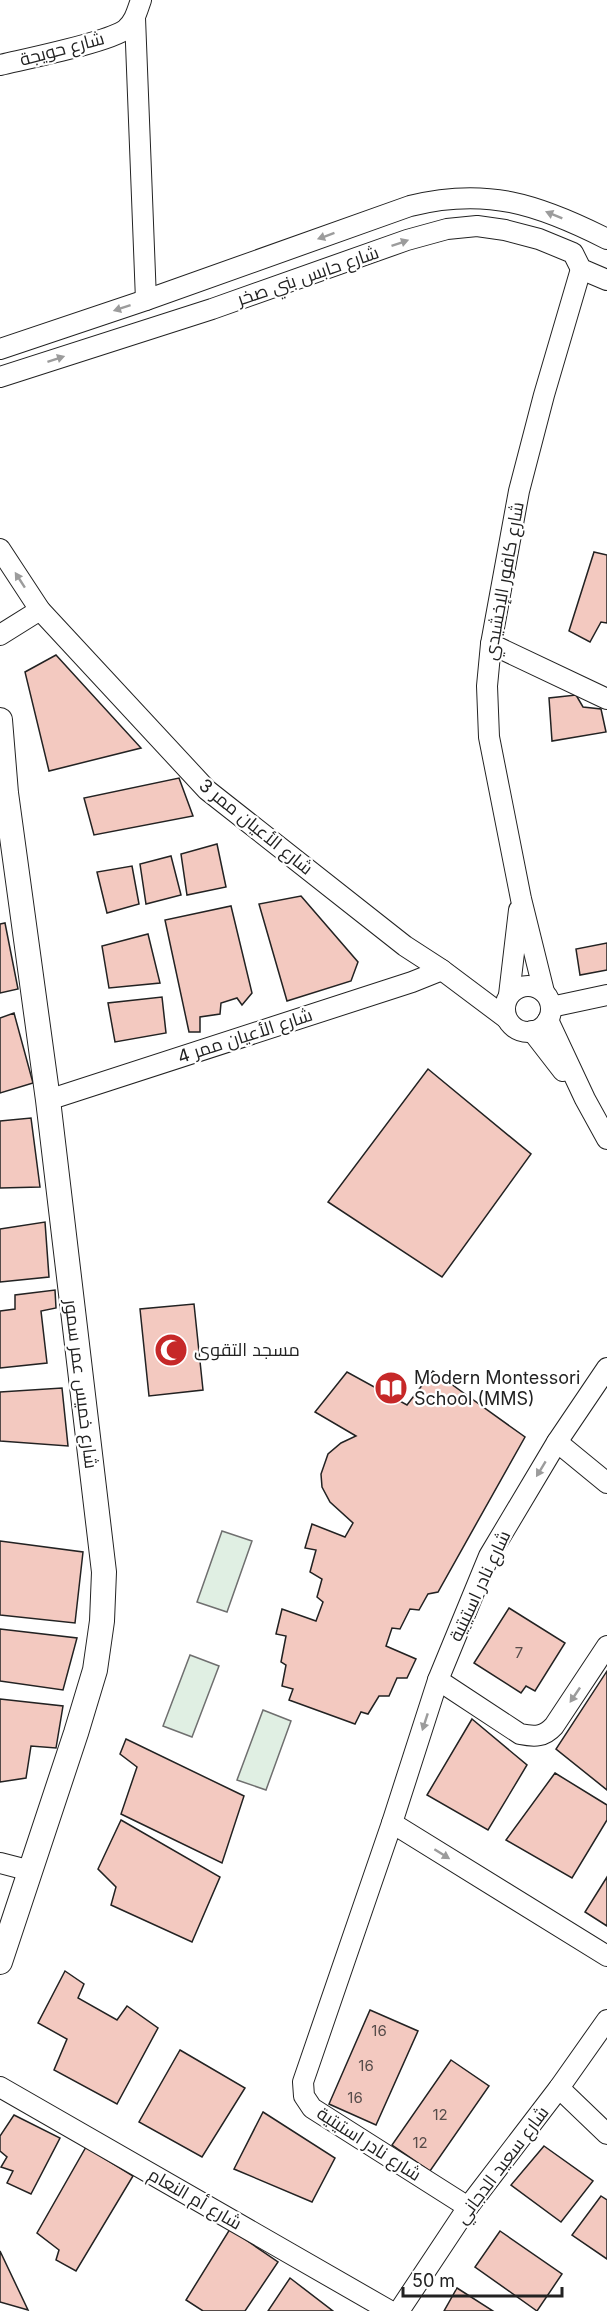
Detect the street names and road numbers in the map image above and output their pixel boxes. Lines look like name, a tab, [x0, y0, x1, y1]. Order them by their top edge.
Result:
street label: شارع حويجة	[17, 27, 107, 72]
street label: شارع حابس بني صخر	[233, 241, 383, 314]
street label: شارع كافور الإخشيدي	[479, 500, 532, 663]
street label: شارع الأعيان ممر 3	[194, 774, 317, 880]
street label: شارع الأعيان ممر 4	[175, 1004, 316, 1069]
street label: شارع خميس عمر سمور	[59, 1297, 102, 1470]
street label: شارع نادر استيتية	[445, 1527, 516, 1645]
street label: شارع نادر استيتية	[312, 2102, 425, 2187]
street label: شارع سعيد الدجاني	[451, 2102, 556, 2230]
street label: شارع أم النعام	[144, 2163, 246, 2235]

